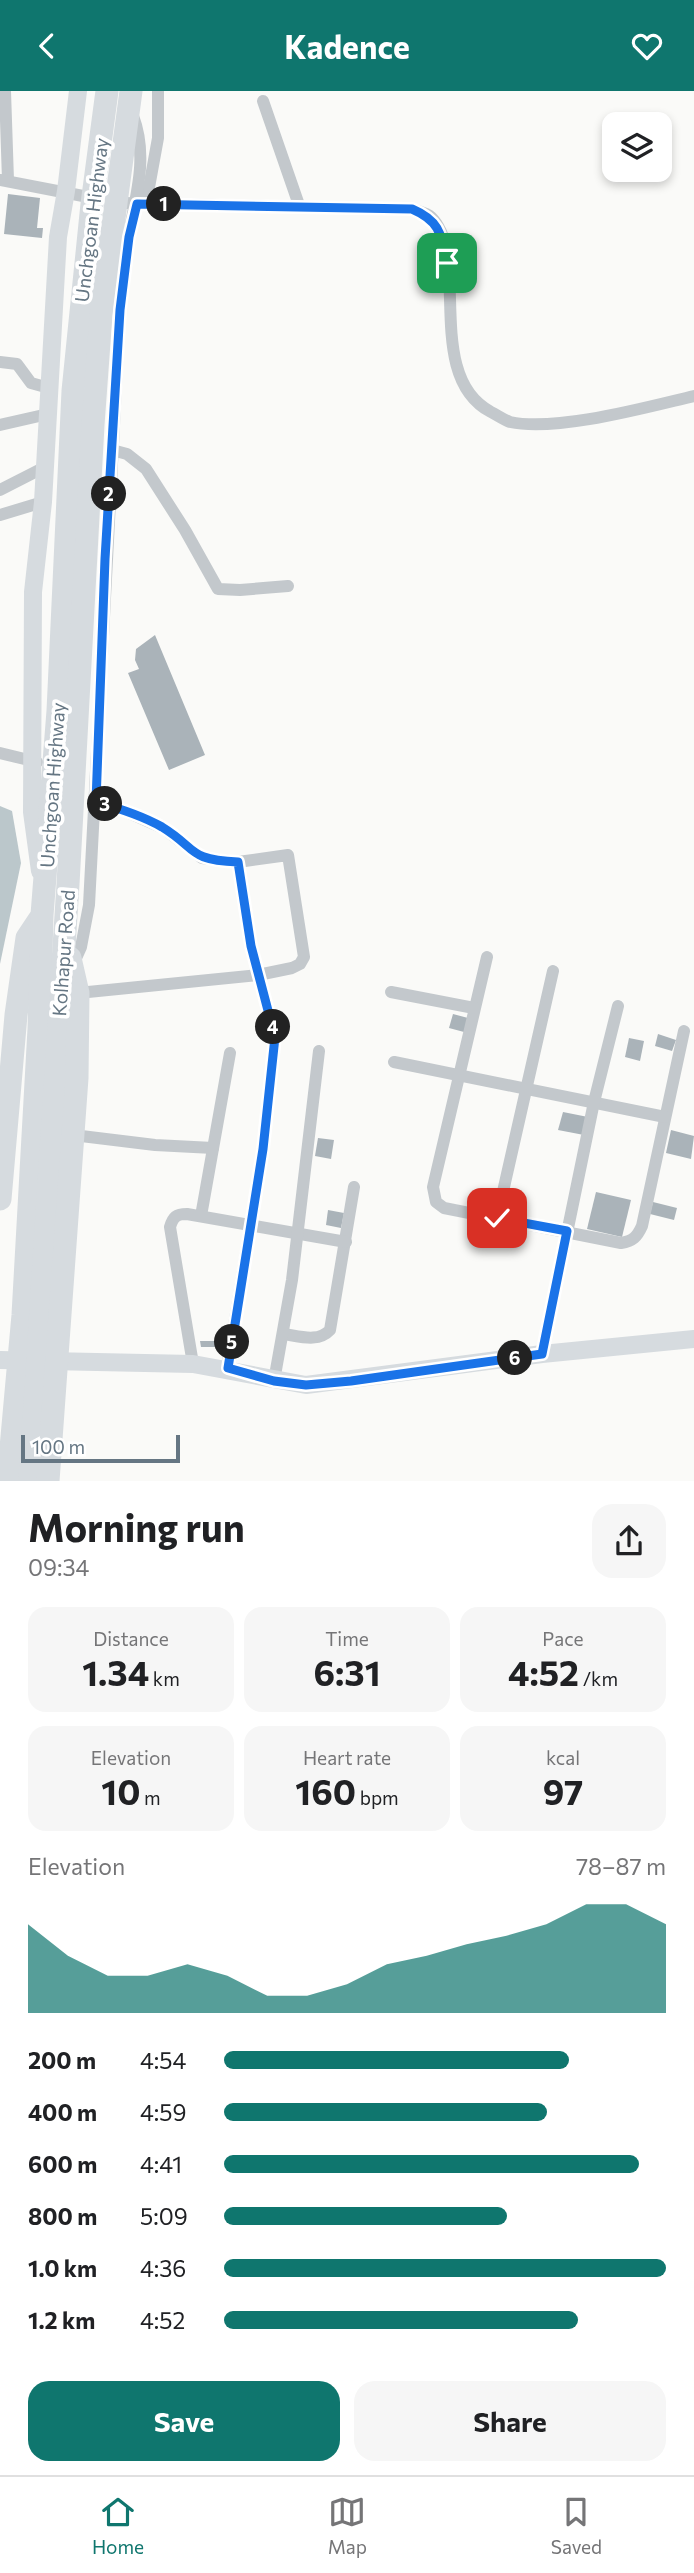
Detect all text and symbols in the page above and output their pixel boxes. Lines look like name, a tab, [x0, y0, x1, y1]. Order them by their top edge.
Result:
text: Kadence	[284, 26, 410, 66]
icon: back	[28, 27, 66, 65]
icon: heart	[628, 27, 666, 65]
map controls	[602, 112, 672, 182]
button: layers	[602, 112, 672, 182]
street label: Unchgoan Highway	[69, 136, 113, 304]
pin: 1	[146, 187, 182, 221]
text: 1	[159, 192, 168, 215]
pin	[417, 233, 477, 293]
icon: arrive	[428, 244, 466, 282]
pin: 2	[92, 477, 126, 511]
text: 2	[103, 482, 114, 505]
street label: Unchgoan Highway	[35, 701, 69, 868]
pin: 3	[88, 787, 122, 821]
text: 3	[99, 792, 110, 815]
street label: Kolhapur Road	[47, 889, 79, 1017]
pin: 4	[256, 1009, 290, 1045]
text: 4	[267, 1015, 278, 1038]
pin	[467, 1188, 527, 1248]
icon: check	[478, 1199, 516, 1237]
pin: 5	[215, 1325, 250, 1359]
text: 5	[226, 1330, 237, 1353]
pin: 6	[498, 1341, 532, 1375]
text: 6	[509, 1346, 520, 1369]
scale bar	[21, 1432, 180, 1464]
text: 100 m	[32, 1435, 85, 1458]
text: Morning run	[28, 1503, 245, 1550]
button: share	[592, 1504, 666, 1578]
text: 09:34	[28, 1553, 89, 1581]
text: Distance	[93, 1627, 169, 1650]
text: Time	[325, 1627, 369, 1650]
text: Pace	[542, 1627, 584, 1650]
text: 1.34	[82, 1650, 149, 1693]
text: 6:31	[313, 1650, 381, 1693]
text: 4:52	[508, 1650, 579, 1693]
text: km	[149, 1667, 180, 1690]
text: /km	[579, 1667, 618, 1690]
text: Elevation	[91, 1746, 171, 1769]
text: Heart rate	[303, 1746, 391, 1769]
text: kcal	[546, 1746, 580, 1769]
text: 10	[101, 1769, 140, 1812]
text: 160	[295, 1769, 356, 1812]
text: 97	[543, 1769, 583, 1812]
text: m	[140, 1786, 161, 1809]
text: bpm	[356, 1786, 399, 1809]
text: Elevation	[28, 1852, 125, 1880]
text: 78–87 m	[576, 1852, 666, 1880]
text: 200 m	[28, 2046, 96, 2074]
text: 4:54	[140, 2046, 186, 2074]
text: 400 m	[28, 2098, 97, 2126]
text: 4:59	[140, 2098, 186, 2126]
text: 600 m	[28, 2150, 97, 2178]
text: 4:41	[140, 2150, 182, 2178]
text: 800 m	[28, 2202, 97, 2230]
text: 5:09	[140, 2202, 188, 2230]
text: 1.0 km	[28, 2254, 97, 2282]
text: 4:36	[140, 2254, 186, 2282]
text: 1.2 km	[28, 2306, 95, 2334]
text: 4:52	[140, 2306, 185, 2334]
button: Save	[28, 2381, 340, 2461]
button: Share	[354, 2381, 666, 2461]
tab: Home	[92, 2493, 144, 2558]
tab: Map	[328, 2493, 367, 2558]
tab: Saved	[551, 2493, 602, 2558]

